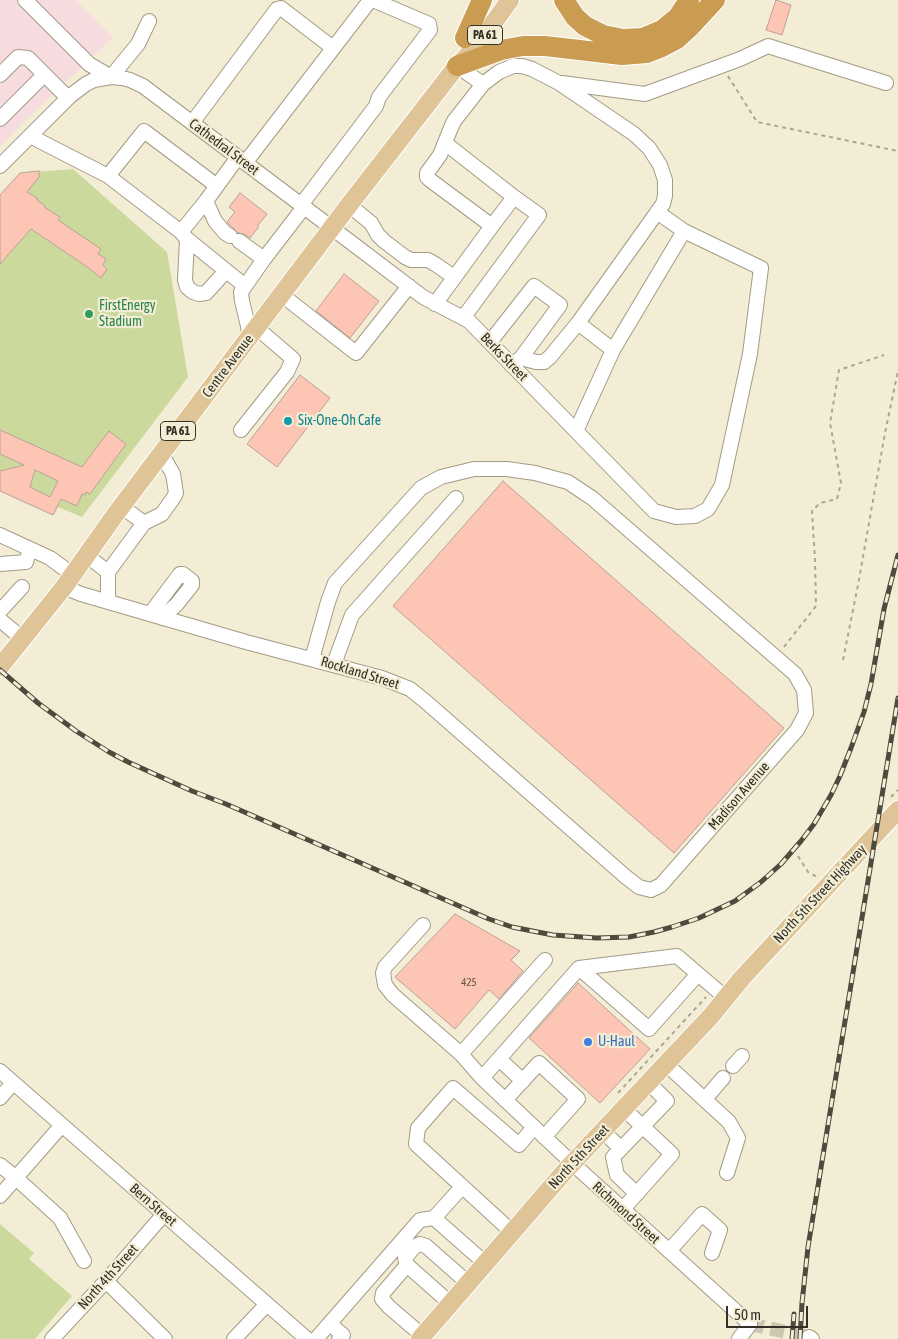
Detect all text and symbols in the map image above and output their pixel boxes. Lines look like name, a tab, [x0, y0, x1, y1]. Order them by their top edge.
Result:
road number: PA 61	[468, 26, 502, 44]
street label: Cathedral Street	[186, 115, 262, 179]
place label: FirstEnergy Stadium	[99, 298, 156, 331]
marker: FirstEnergy Stadium	[83, 308, 95, 320]
street label: Berks Street	[477, 329, 531, 385]
street label: Centre Avenue	[199, 331, 257, 401]
place label: Six-One-Oh Cafe	[298, 413, 381, 429]
marker: Six-One-Oh Cafe	[282, 415, 294, 427]
road number: PA 61	[160, 422, 196, 441]
street label: Rockland Street	[319, 653, 401, 693]
street label: Madison Avenue	[705, 759, 773, 833]
street label: North 5th Street Highway	[770, 841, 870, 947]
house number: 425	[461, 976, 477, 990]
place label: U-Haul	[598, 1034, 635, 1050]
marker: U-Haul	[582, 1036, 594, 1048]
street label: North 5th Street	[545, 1121, 613, 1193]
street label: Richmond Street	[589, 1178, 663, 1248]
street label: Bern Street	[126, 1180, 180, 1230]
street label: North 4th Street	[74, 1241, 142, 1313]
scale bar	[728, 1296, 810, 1328]
text: 50 m	[734, 1306, 761, 1323]

